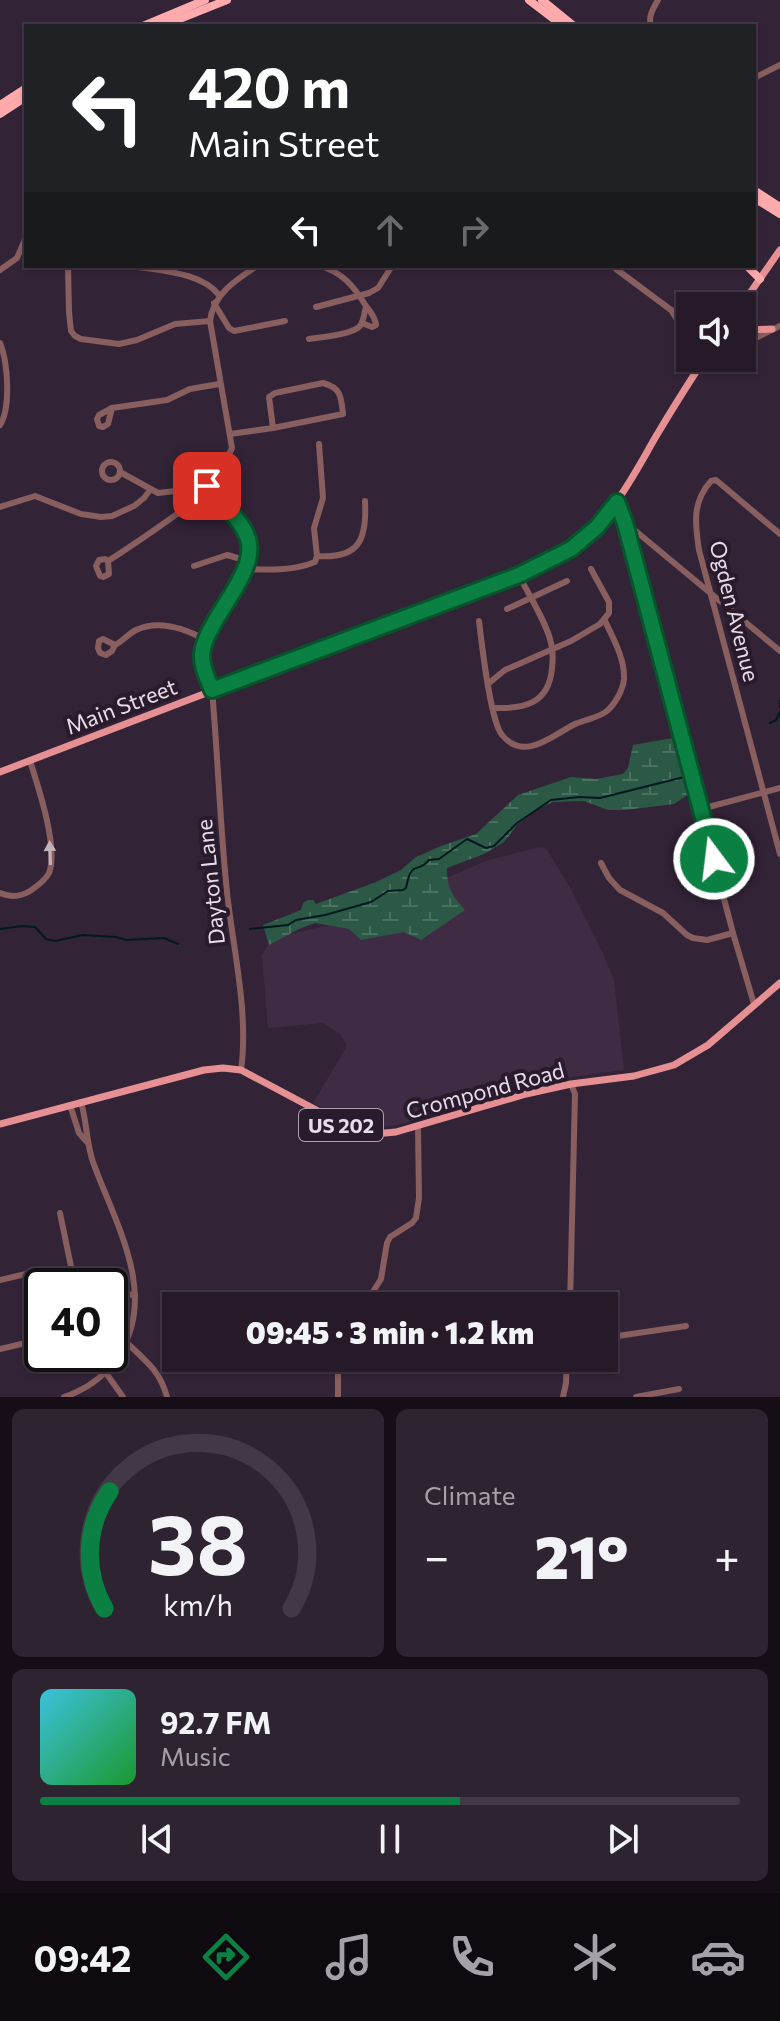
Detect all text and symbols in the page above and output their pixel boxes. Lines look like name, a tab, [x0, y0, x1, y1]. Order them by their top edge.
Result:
text: 420 m	[188, 51, 350, 120]
icon: left	[56, 56, 160, 160]
text: Main Street	[188, 120, 379, 164]
icon: left	[284, 208, 328, 252]
icon: ahead	[368, 208, 412, 252]
icon: right	[452, 208, 496, 252]
map controls	[676, 292, 756, 372]
button: sound	[676, 292, 756, 372]
pin	[173, 452, 241, 520]
icon: arrive	[185, 464, 229, 508]
street label: Ogden Avenue	[704, 538, 766, 684]
street label: Main Street	[62, 672, 180, 740]
position arrow	[672, 817, 756, 901]
street label: Dayton Lane	[190, 818, 230, 946]
one-way arrow	[43, 840, 56, 865]
street label: Crompond Road	[403, 1056, 567, 1124]
road number: US 202	[299, 1109, 383, 1141]
speed limit sign: 40	[24, 1268, 128, 1372]
text: 09:45 · 3 min · 1.2 km	[246, 1313, 534, 1350]
text: Climate	[424, 1479, 516, 1510]
text: 38	[148, 1490, 248, 1592]
text: 21°	[534, 1518, 629, 1591]
text: −	[424, 1528, 449, 1582]
text: +	[714, 1528, 740, 1582]
text: km/h	[163, 1587, 233, 1622]
text: 92.7 FM	[160, 1703, 271, 1740]
text: Music	[160, 1740, 231, 1771]
icon: previous	[135, 1817, 179, 1861]
icon: pause	[368, 1817, 412, 1861]
icon: next	[601, 1817, 645, 1861]
icon: directions	[198, 1929, 254, 1985]
icon: music	[321, 1929, 377, 1985]
icon: phone	[444, 1929, 500, 1985]
icon: climate	[567, 1929, 623, 1985]
icon: car	[690, 1929, 746, 1985]
text: 09:42	[34, 1935, 131, 1979]

